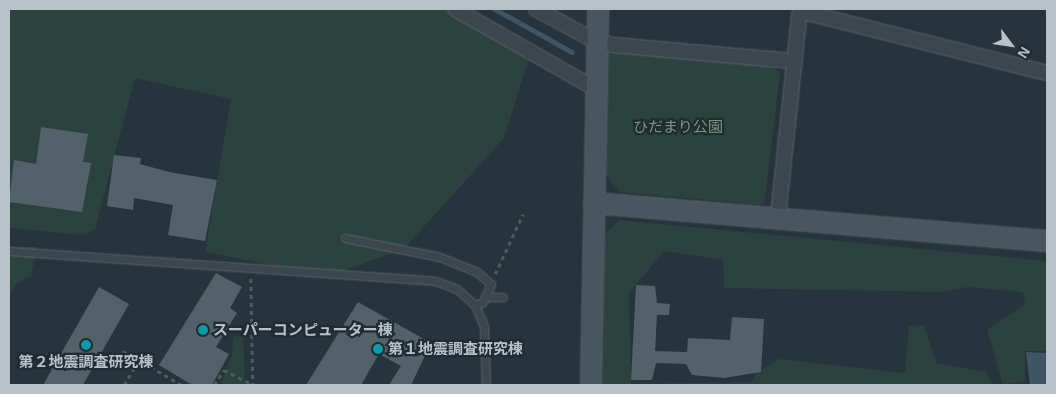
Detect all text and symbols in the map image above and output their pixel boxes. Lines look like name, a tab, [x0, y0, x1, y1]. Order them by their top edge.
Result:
north arrow	[986, 20, 1036, 70]
text: N	[1014, 44, 1033, 61]
park label: ひだまり公園	[633, 118, 723, 136]
place label: スーパーコンピューター棟	[213, 321, 393, 339]
marker: スーパーコンピューター棟	[197, 324, 209, 336]
marker: 第２地震調査研究棟	[80, 339, 92, 351]
place label: 第１地震調査研究棟	[388, 340, 523, 358]
marker: 第１地震調査研究棟	[372, 343, 384, 355]
place label: 第２地震調査研究棟	[19, 353, 153, 371]

